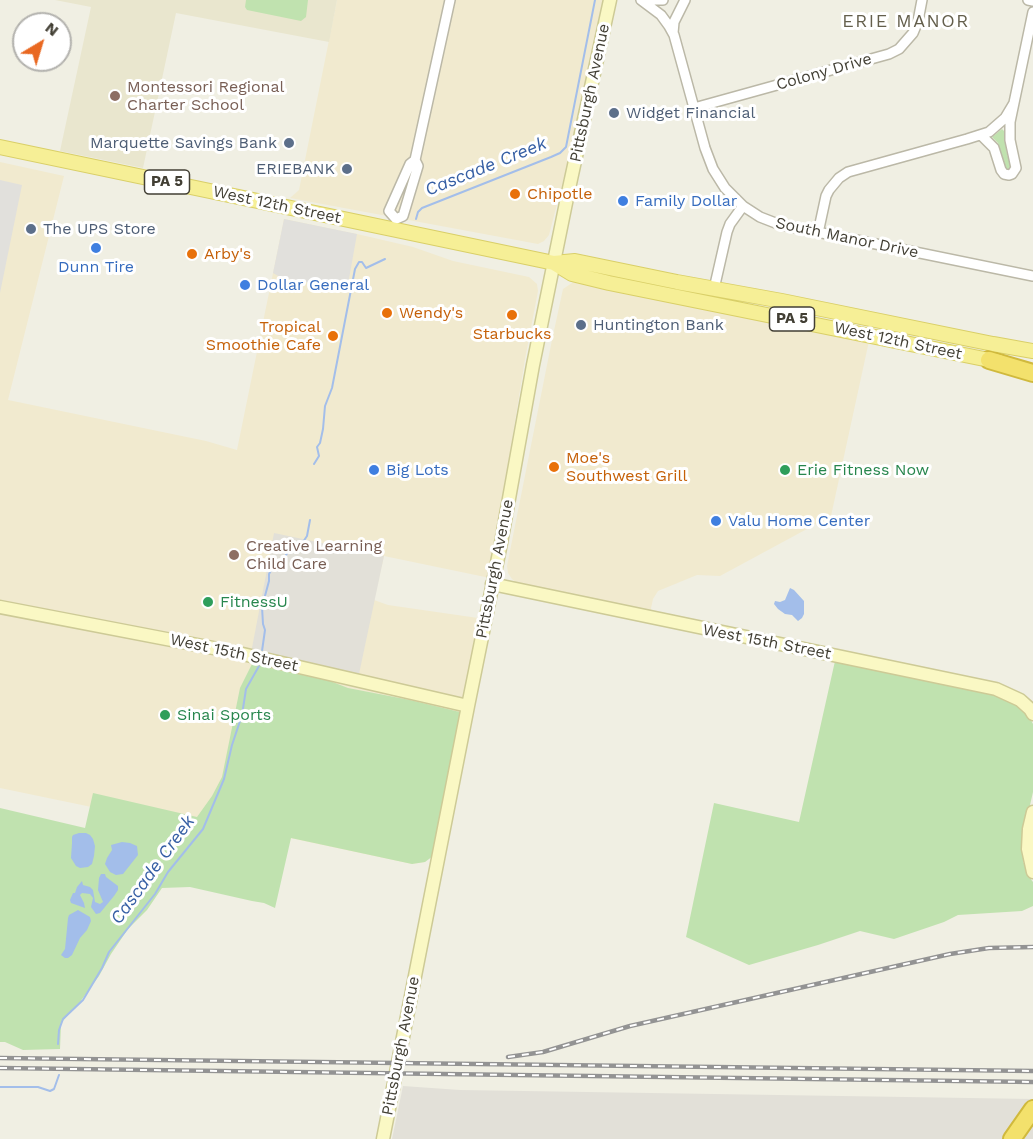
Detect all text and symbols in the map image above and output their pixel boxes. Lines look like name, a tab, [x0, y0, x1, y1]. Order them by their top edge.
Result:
district label: ERIE MANOR	[842, 11, 970, 33]
north arrow	[12, 12, 72, 72]
text: N	[42, 18, 63, 40]
street label: Pittsburgh Avenue	[566, 22, 614, 164]
street label: Colony Drive	[774, 49, 874, 95]
place label: Montessori Regional Charter School	[127, 77, 284, 115]
marker: Montessori Regional Charter School	[108, 89, 122, 103]
place label: Widget Financial	[626, 103, 755, 123]
marker: Widget Financial	[607, 106, 621, 120]
place label: Marquette Savings Bank	[90, 133, 277, 153]
water label: Cascade Creek	[422, 133, 550, 201]
marker: Marquette Savings Bank	[282, 136, 296, 150]
place label: ERIEBANK	[256, 159, 335, 179]
marker: ERIEBANK	[340, 162, 354, 176]
road number: PA 5	[144, 170, 190, 194]
street label: West 12th Street	[211, 182, 343, 228]
place label: Chipotle	[527, 184, 592, 204]
marker: Chipotle	[508, 187, 522, 201]
place label: Family Dollar	[635, 191, 737, 211]
marker: Family Dollar	[616, 194, 630, 208]
street label: South Manor Drive	[774, 213, 920, 263]
place label: The UPS Store	[43, 219, 156, 239]
marker: The UPS Store	[24, 222, 38, 236]
marker: Dunn Tire	[89, 241, 103, 255]
place label: Arby's	[204, 244, 251, 264]
marker: Arby's	[185, 247, 199, 261]
place label: Dunn Tire	[58, 257, 134, 277]
place label: Dollar General	[257, 275, 369, 295]
marker: Dollar General	[238, 278, 252, 292]
place label: Wendy's	[399, 303, 463, 323]
marker: Wendy's	[380, 306, 394, 320]
road number: PA 5	[770, 307, 814, 331]
marker: Starbucks	[505, 308, 519, 322]
place label: Huntington Bank	[593, 315, 724, 335]
place label: Tropical Smoothie Cafe	[206, 317, 321, 355]
marker: Huntington Bank	[574, 318, 588, 332]
street label: West 12th Street	[832, 318, 964, 364]
place label: Starbucks	[473, 324, 551, 344]
marker: Tropical Smoothie Cafe	[326, 329, 340, 343]
place label: Moe's Southwest Grill	[566, 448, 687, 486]
place label: Big Lots	[386, 460, 449, 480]
marker: Moe's Southwest Grill	[547, 460, 561, 474]
place label: Erie Fitness Now	[797, 460, 929, 480]
marker: Big Lots	[367, 463, 381, 477]
marker: Erie Fitness Now	[778, 463, 792, 477]
street label: Pittsburgh Avenue	[472, 498, 518, 640]
place label: Valu Home Center	[728, 511, 870, 531]
marker: Valu Home Center	[709, 514, 723, 528]
place label: Creative Learning Child Care	[246, 536, 382, 574]
marker: Creative Learning Child Care	[227, 548, 241, 562]
place label: FitnessU	[220, 592, 288, 612]
marker: FitnessU	[201, 595, 215, 609]
street label: West 15th Street	[701, 620, 833, 664]
street label: West 15th Street	[168, 630, 300, 676]
place label: Sinai Sports	[177, 705, 271, 725]
marker: Sinai Sports	[158, 708, 172, 722]
water label: Cascade Creek	[106, 811, 200, 929]
street label: Pittsburgh Avenue	[378, 975, 424, 1117]

